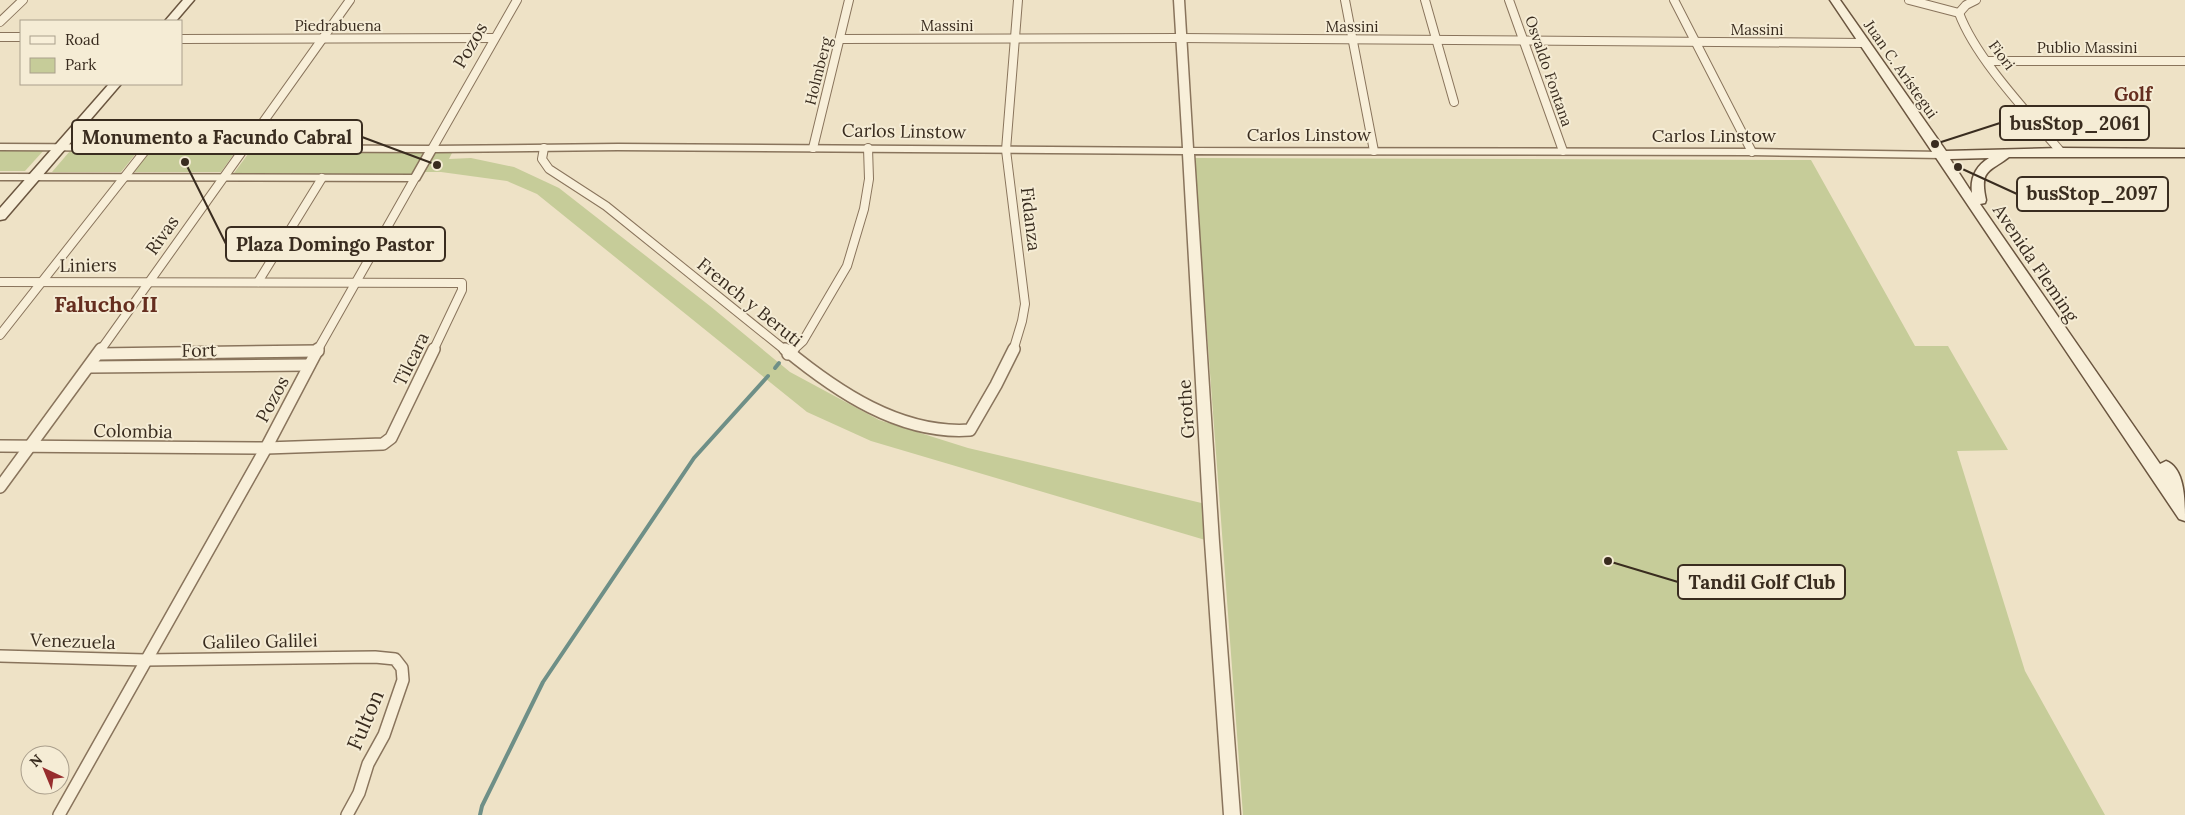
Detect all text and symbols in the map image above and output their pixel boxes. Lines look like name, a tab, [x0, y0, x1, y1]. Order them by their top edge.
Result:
street label: Osvaldo Fontana	[1521, 13, 1577, 129]
street label: Juan C. Arístegui	[1859, 15, 1942, 122]
street label: Piedrabuena	[294, 16, 382, 35]
street label: Massini	[921, 16, 973, 35]
street label: Massini	[1326, 17, 1378, 36]
street label: Pozos	[448, 18, 492, 72]
legend	[20, 20, 182, 85]
street label: Massini	[1731, 20, 1783, 39]
text: Road	[65, 30, 100, 49]
street label: Holmberg	[800, 34, 836, 107]
street label: Fiori	[1985, 37, 2019, 73]
street label: Publio Massini	[2037, 38, 2137, 57]
text: Park	[65, 55, 96, 74]
district label: Golf	[2114, 82, 2154, 106]
callout: busStop_2061	[2000, 106, 2149, 140]
text: busStop_2061	[2009, 111, 2140, 135]
street label: Carlos Linstow	[842, 118, 967, 144]
callout: Monumento a Facundo Cabral	[72, 120, 362, 154]
street label: Carlos Linstow	[1247, 123, 1372, 146]
street label: Carlos Linstow	[1652, 124, 1777, 147]
text: Monumento a Facundo Cabral	[82, 125, 352, 149]
callout: busStop_2097	[2017, 177, 2168, 211]
text: busStop_2097	[2026, 181, 2158, 205]
street label: Fidanza	[1016, 186, 1046, 252]
street label: Avenida Fleming	[1988, 199, 2084, 327]
street label: Rivas	[140, 211, 184, 259]
callout: Plaza Domingo Pastor	[226, 227, 445, 261]
text: Plaza Domingo Pastor	[236, 232, 434, 256]
street label: Liniers	[59, 253, 117, 277]
street label: French y Beruti	[693, 253, 807, 351]
district label: Falucho II	[54, 290, 158, 318]
street label: Tilcara	[388, 328, 434, 390]
street label: Fort	[181, 338, 217, 362]
street label: Pozos	[250, 372, 294, 426]
street label: Grothe	[1172, 378, 1200, 439]
street label: Colombia	[93, 419, 173, 443]
callout: Tandil Golf Club	[1678, 565, 1845, 599]
text: Tandil Golf Club	[1689, 570, 1836, 594]
street label: Venezuela	[29, 628, 116, 654]
street label: Galileo Galilei	[202, 628, 318, 654]
street label: Fulton	[340, 686, 390, 754]
north arrow	[20, 745, 70, 795]
text: N	[26, 750, 46, 771]

